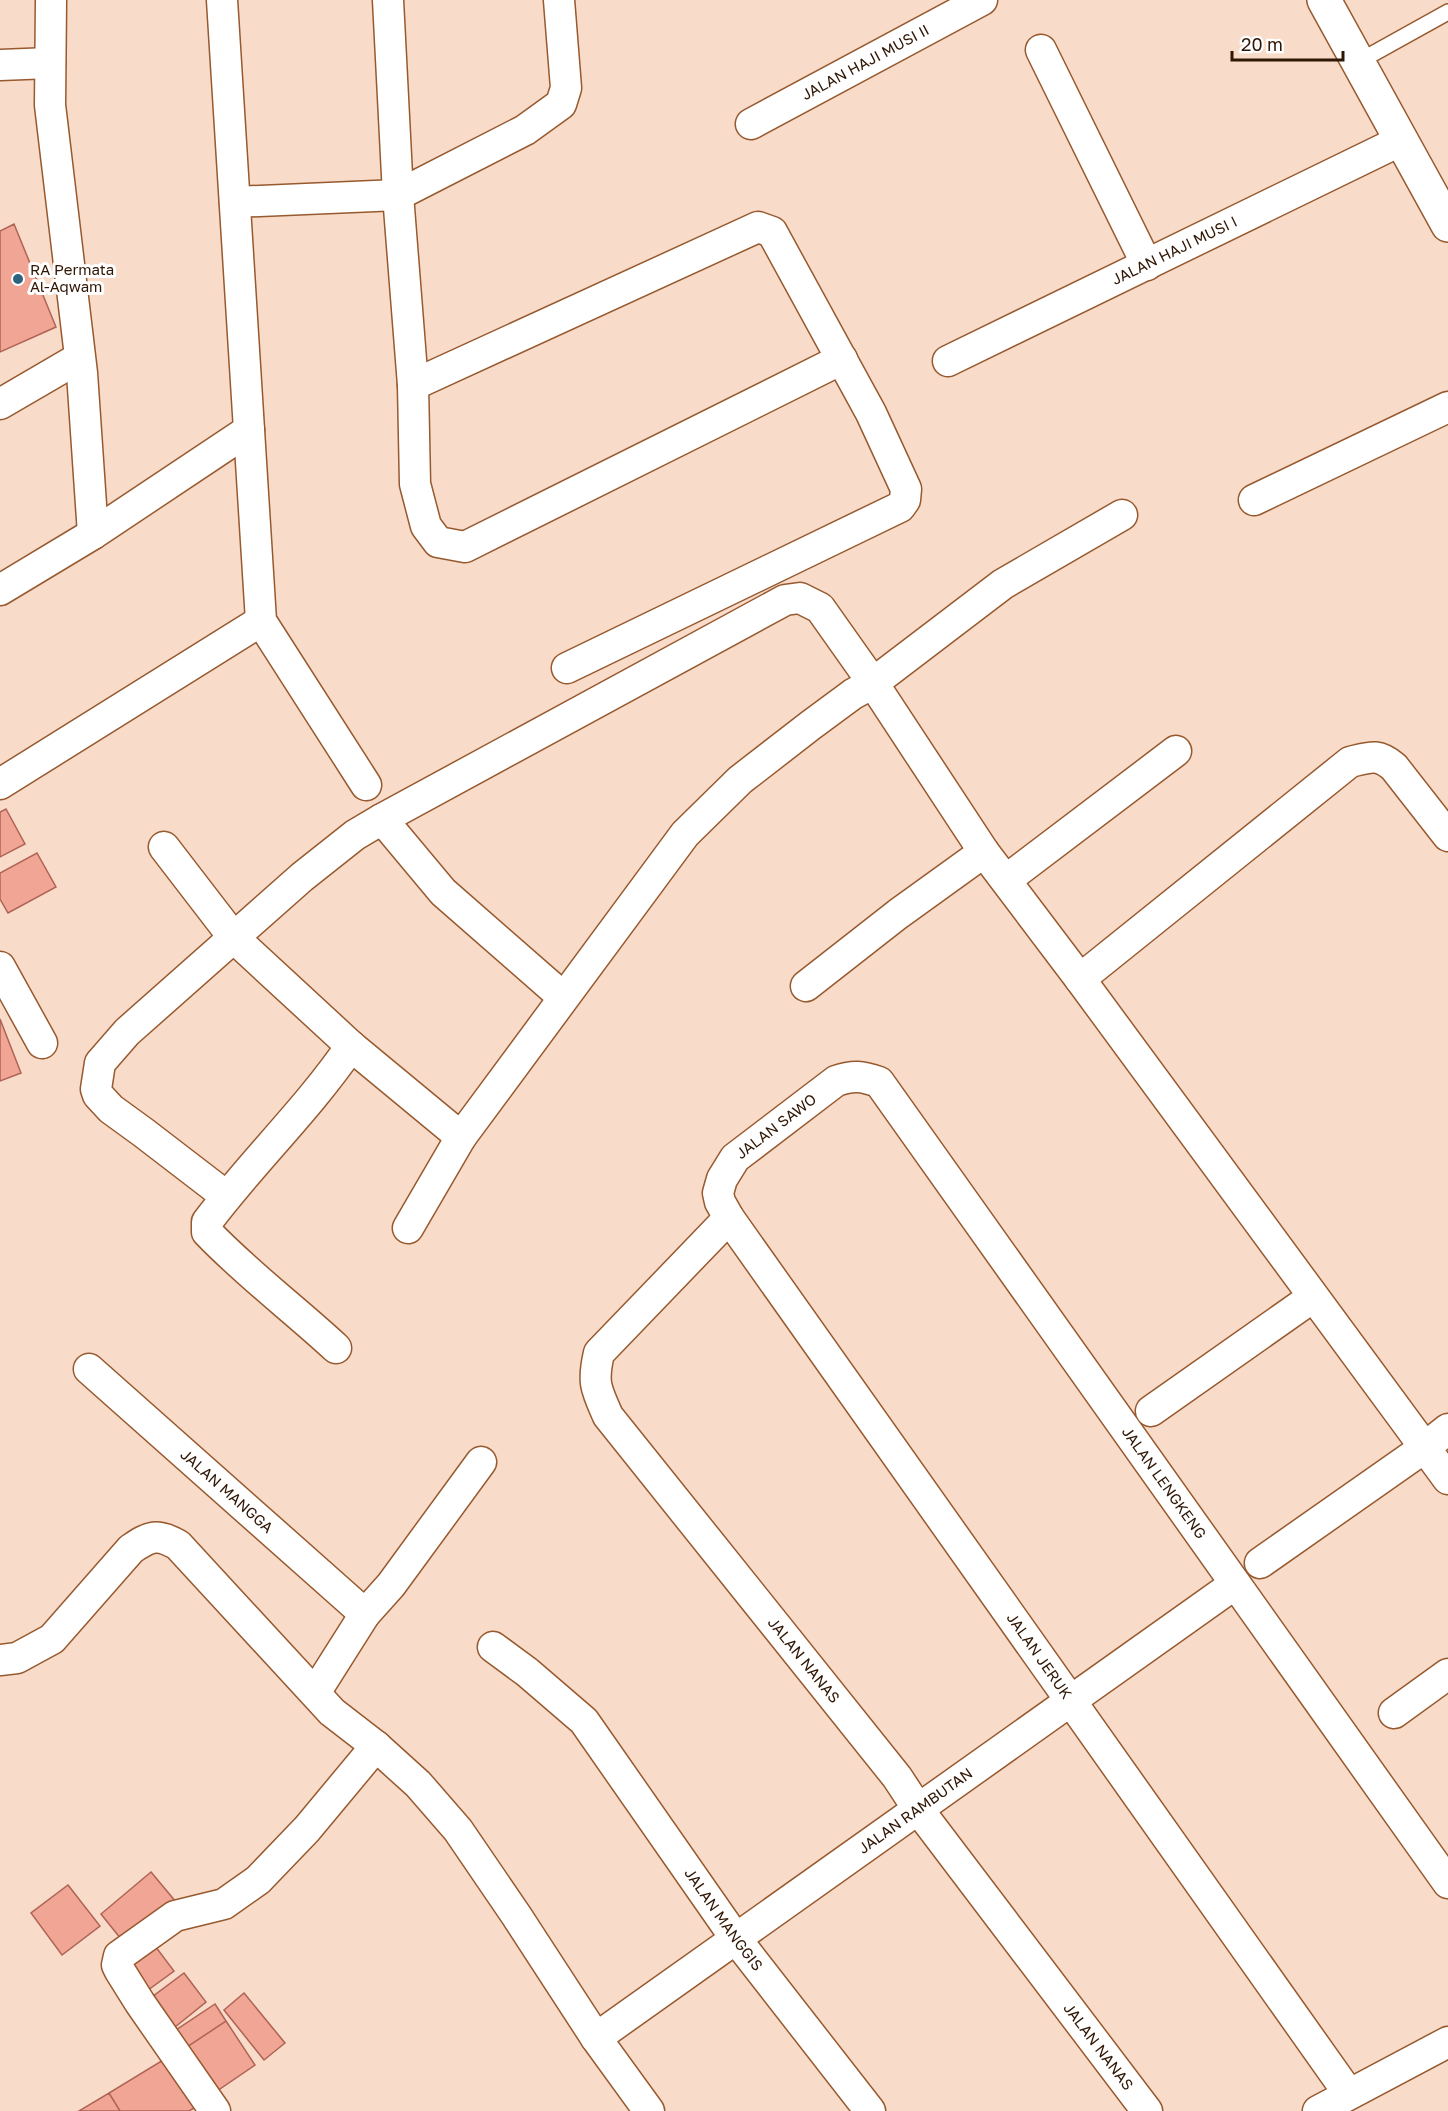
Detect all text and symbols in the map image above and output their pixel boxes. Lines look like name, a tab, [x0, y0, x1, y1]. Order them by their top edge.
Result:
street label: JALAN HAJI MUSI II	[798, 20, 932, 103]
scale bar	[1232, 24, 1343, 62]
text: 20 m	[1241, 33, 1283, 55]
street label: JALAN HAJI MUSI I	[1108, 212, 1240, 288]
place label: RA Permata Al-Aqwam	[30, 260, 114, 295]
marker: RA Permata Al-Aqwam	[11, 272, 25, 286]
street label: JALAN SAWO	[732, 1089, 819, 1162]
street label: JALAN LENGKENG	[1119, 1423, 1211, 1542]
street label: JALAN MANGGA	[177, 1445, 277, 1536]
street label: JALAN JERUK	[1003, 1609, 1076, 1702]
street label: JALAN NANAS	[765, 1613, 844, 1706]
street label: JALAN RAMBUTAN	[854, 1763, 976, 1857]
street label: JALAN MANGGIS	[681, 1864, 767, 1974]
street label: JALAN NANAS	[1060, 1999, 1138, 2093]

